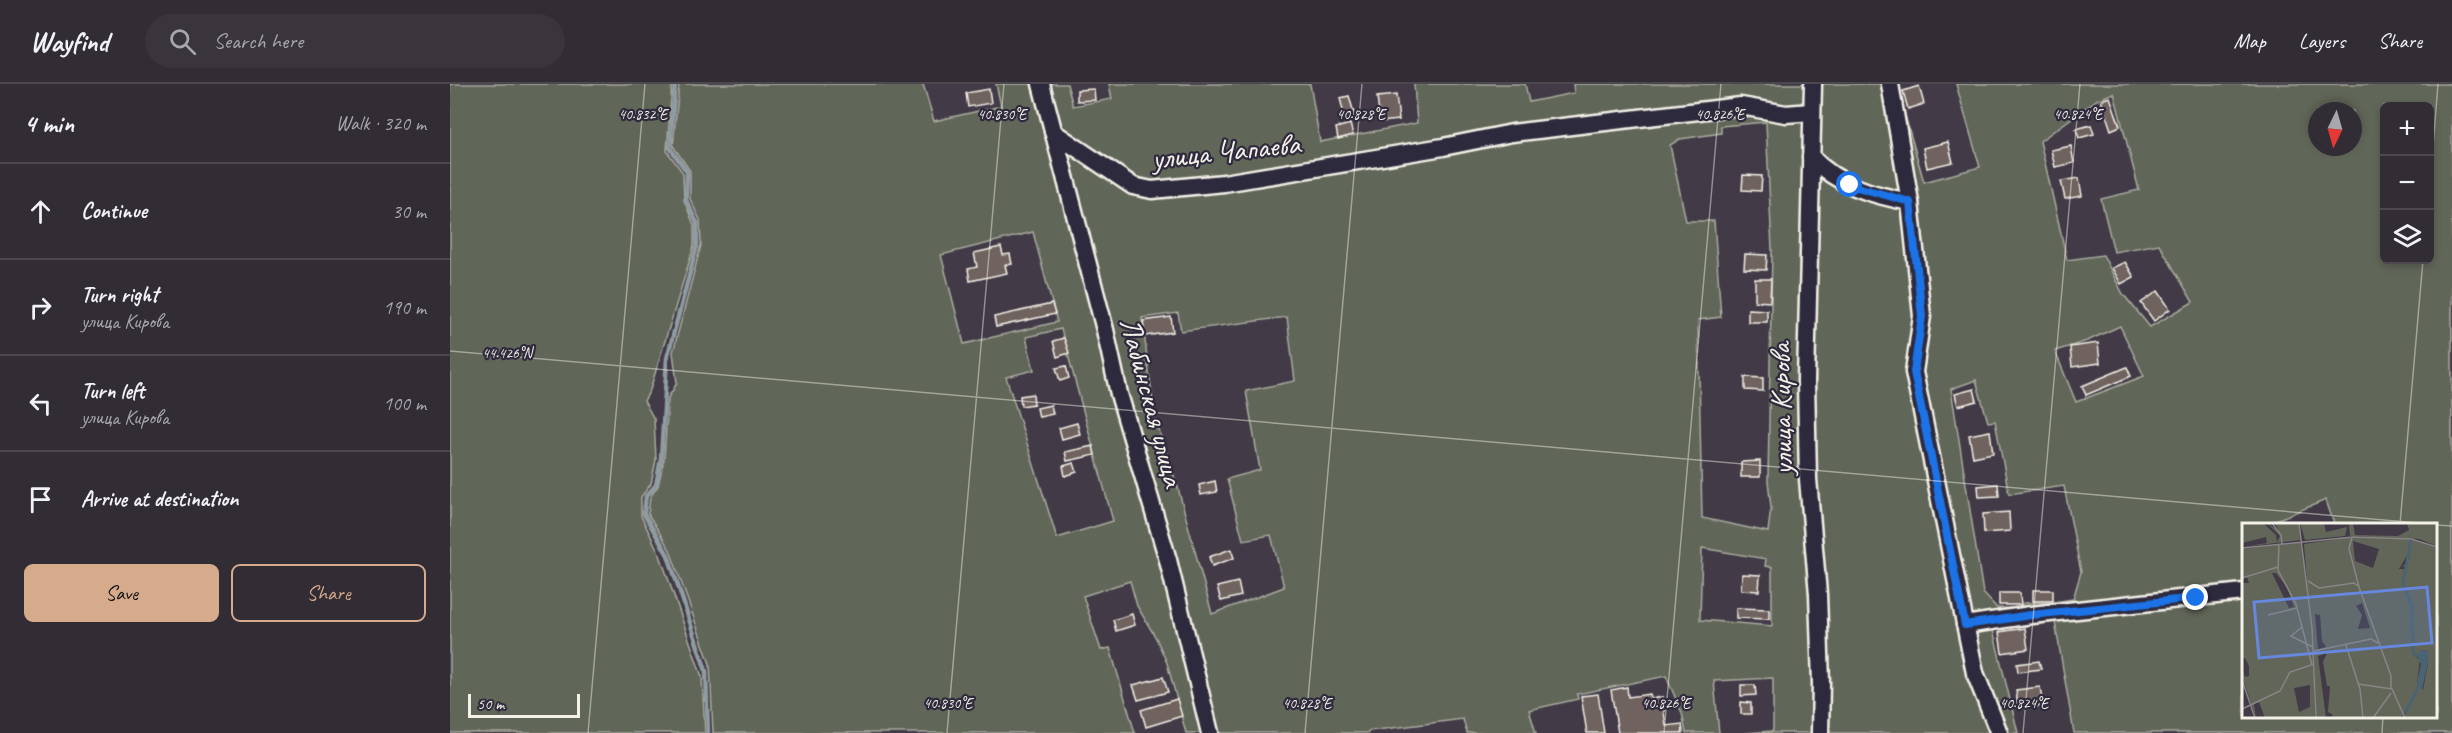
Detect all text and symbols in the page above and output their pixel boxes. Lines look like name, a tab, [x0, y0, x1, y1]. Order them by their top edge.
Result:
search box	[145, 14, 565, 68]
text: Wayfind	[30, 24, 109, 59]
icon: search	[166, 25, 199, 58]
text: Search here	[214, 27, 303, 55]
text: Map	[2233, 28, 2266, 54]
text: Layers	[2299, 28, 2345, 54]
text: Share	[2378, 28, 2422, 54]
north arrow	[2308, 102, 2362, 156]
map controls	[2380, 102, 2434, 264]
button: +	[2380, 102, 2434, 156]
text: 40.832°E	[619, 105, 670, 124]
text: 40.830°E	[978, 105, 1029, 124]
text: 40.828°E	[1337, 105, 1388, 124]
text: 40.826°E	[1696, 105, 1747, 124]
text: 40.824°E	[2054, 105, 2105, 124]
text: 4 min	[24, 107, 74, 140]
text: Walk · 320 m	[336, 111, 426, 136]
street label: улица Чапаева	[1148, 124, 1304, 178]
button: −	[2380, 156, 2434, 210]
route start	[1836, 171, 1862, 197]
icon: ahead	[24, 195, 57, 228]
text: Continue	[81, 197, 147, 225]
text: 30 m	[392, 199, 426, 224]
button: layers	[2380, 210, 2434, 264]
text: Turn right	[81, 281, 158, 309]
icon: right	[24, 291, 57, 324]
text: 190 m	[383, 295, 426, 320]
text: улица Кирова	[81, 309, 169, 334]
street label: Лабинская улица	[1111, 313, 1193, 493]
street label: улица Кирова	[1761, 340, 1801, 478]
text: 44.426°N	[482, 344, 535, 363]
text: Turn left	[81, 377, 145, 405]
icon: left	[24, 387, 57, 420]
text: 100 m	[383, 391, 426, 416]
text: улица Кирова	[81, 405, 169, 430]
icon: arrive	[24, 483, 57, 516]
text: Arrive at destination	[81, 485, 238, 513]
inset map	[2242, 523, 2437, 718]
button: Save	[24, 564, 219, 622]
button: Share	[231, 564, 426, 622]
route end	[2182, 584, 2208, 610]
scale bar	[468, 691, 580, 718]
text: 50 m	[477, 694, 504, 714]
text: 40.830°E	[924, 694, 975, 713]
text: 40.828°E	[1283, 694, 1334, 713]
text: 40.826°E	[1642, 694, 1693, 713]
text: 40.824°E	[2000, 694, 2051, 713]

